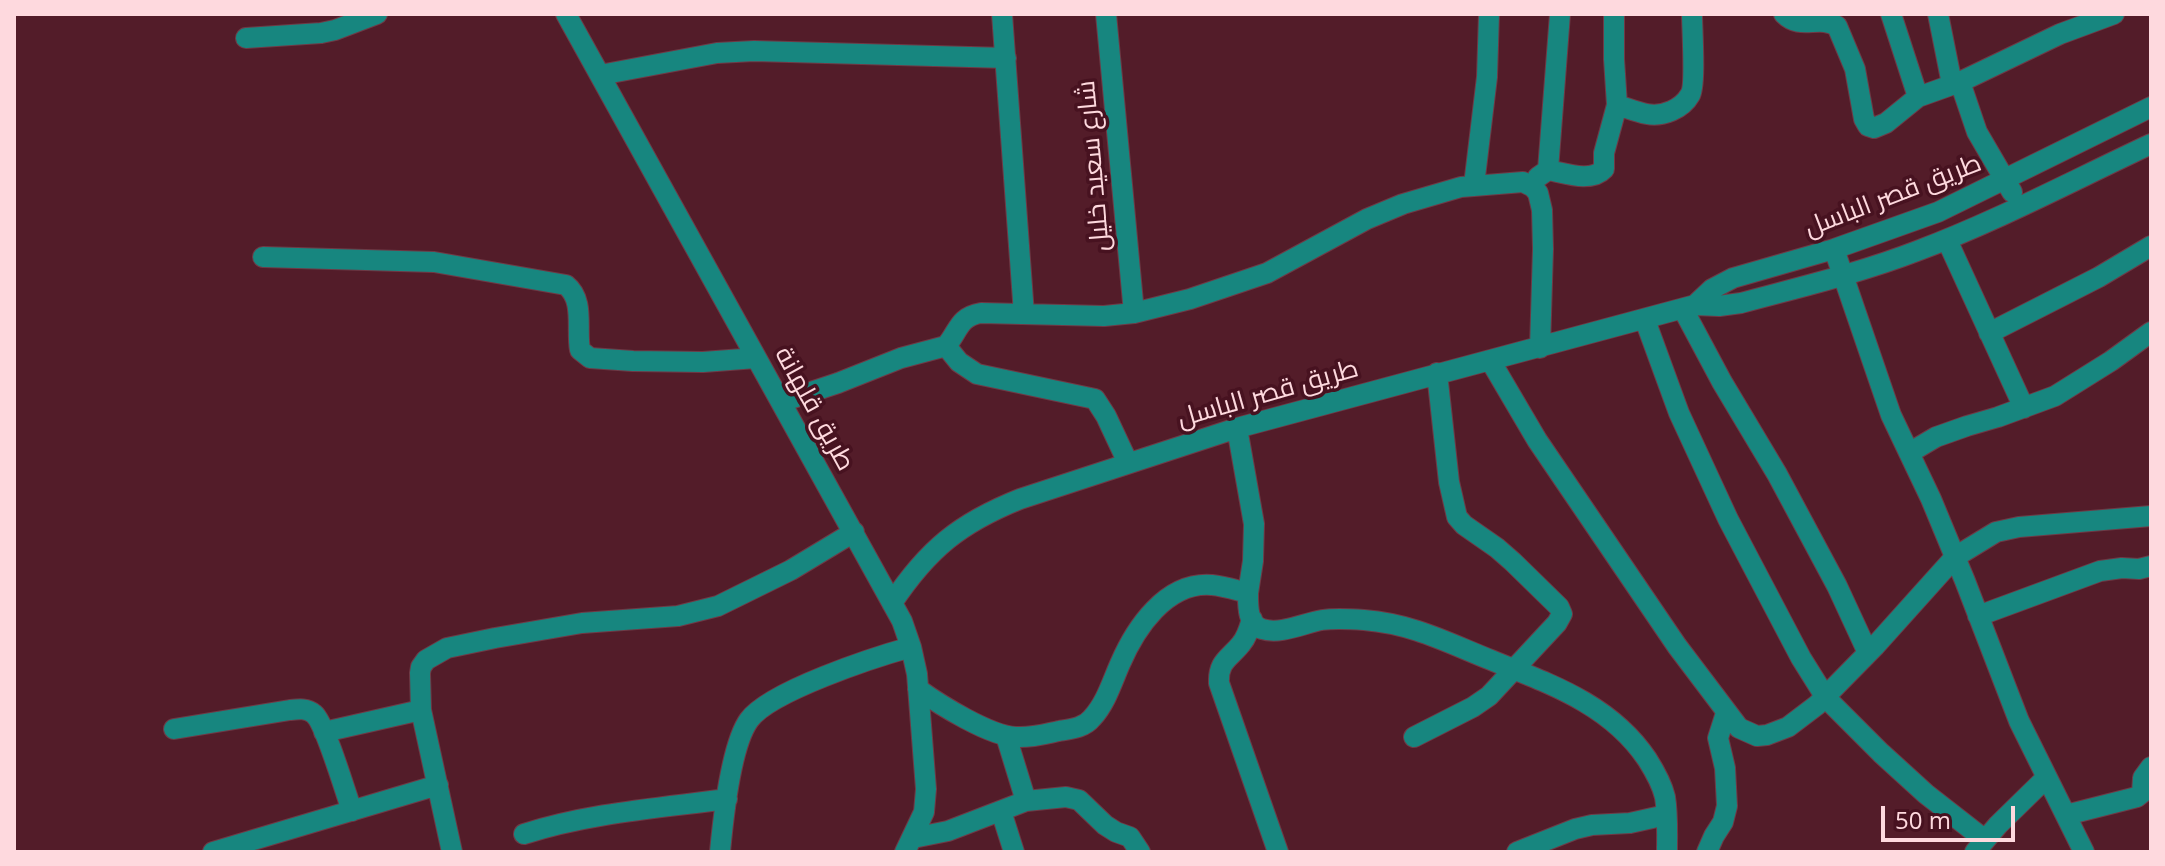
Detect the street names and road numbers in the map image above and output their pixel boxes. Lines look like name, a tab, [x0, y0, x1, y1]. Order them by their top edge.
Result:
street label: شارع سعيد خليل	[1071, 79, 1117, 253]
street label: طريق قصر الباسل	[1800, 148, 1986, 244]
street label: طريق قلهانة	[767, 342, 861, 476]
street label: طريق قصر الباسل	[1174, 353, 1362, 435]

